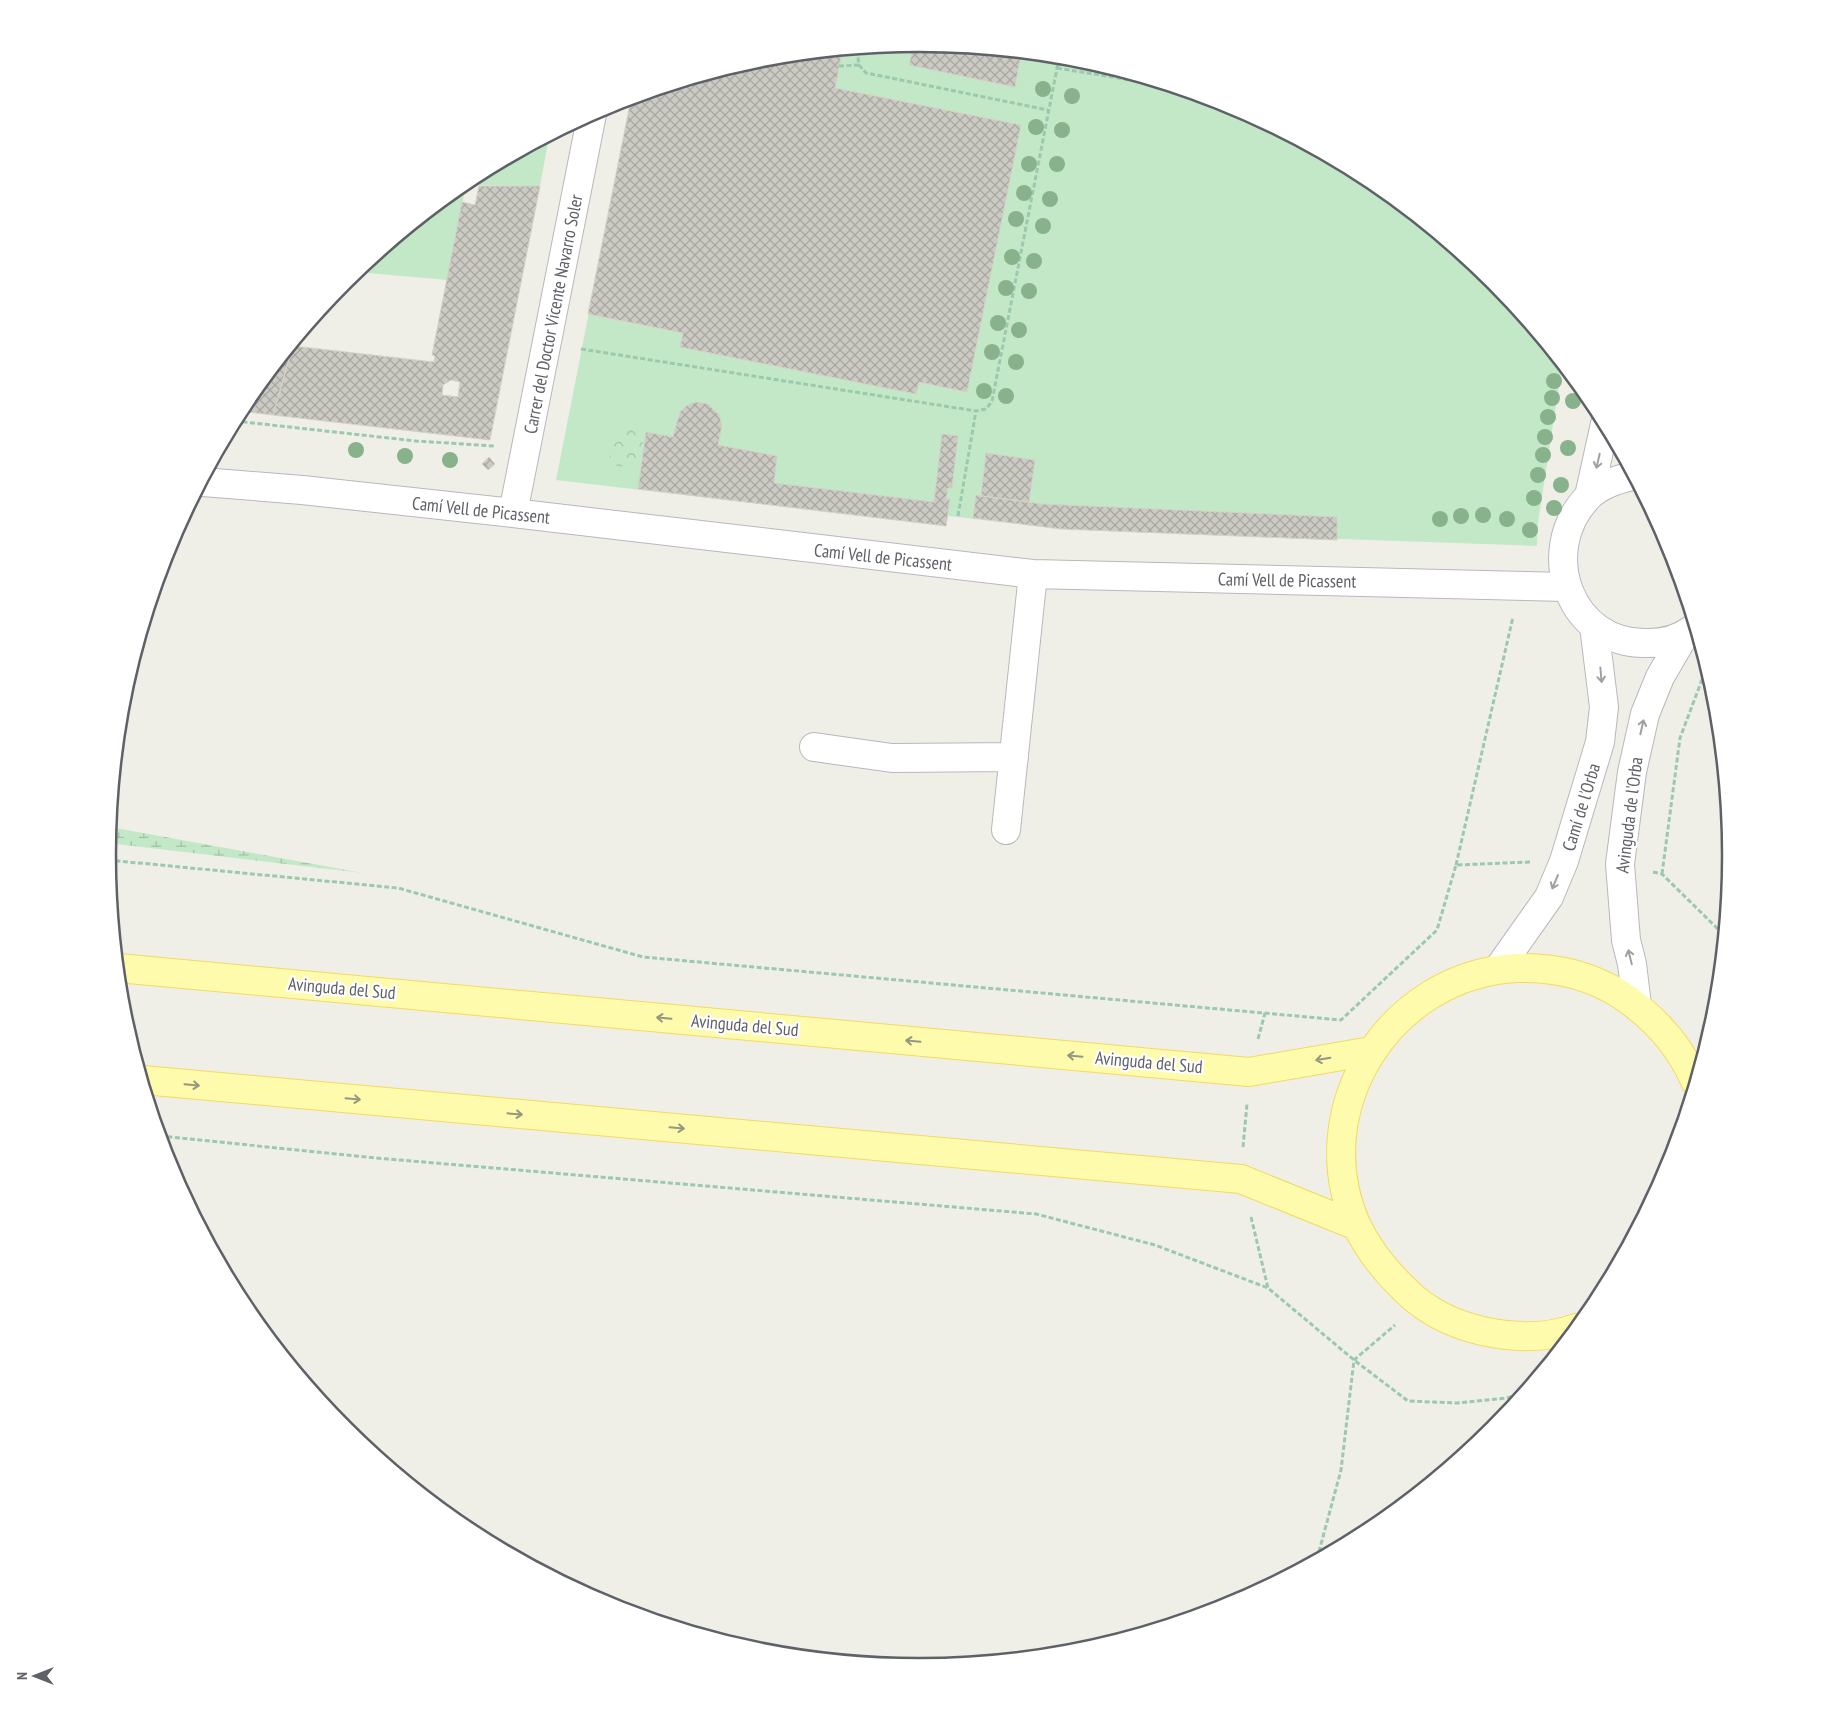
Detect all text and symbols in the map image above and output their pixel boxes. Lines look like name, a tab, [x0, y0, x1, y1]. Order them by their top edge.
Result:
street label: Carrer del Doctor Vicente Navarro Soler	[518, 192, 588, 436]
one-way arrow	[1593, 452, 1602, 468]
street label: Camí Vell de Picassent	[411, 491, 551, 529]
street label: Camí Vell de Picassent	[813, 538, 953, 576]
street label: Camí Vell de Picassent	[1218, 567, 1356, 593]
one-way arrow	[1596, 666, 1606, 682]
one-way arrow	[1638, 719, 1647, 735]
street label: Avinguda de l'Orba	[1610, 756, 1648, 874]
street label: Camí de l'Orba	[1557, 760, 1605, 854]
one-way arrow	[1550, 874, 1560, 889]
one-way arrow	[1625, 949, 1634, 965]
street label: Avinguda del Sud	[287, 972, 397, 1004]
street label: Avinguda del Sud	[690, 1009, 800, 1041]
one-way arrow	[657, 1013, 673, 1023]
one-way arrow	[906, 1036, 922, 1046]
street label: Avinguda del Sud	[1094, 1046, 1204, 1078]
one-way arrow	[1067, 1051, 1083, 1060]
one-way arrow	[1316, 1055, 1332, 1065]
one-way arrow	[183, 1080, 199, 1089]
one-way arrow	[345, 1094, 361, 1104]
one-way arrow	[507, 1109, 523, 1118]
one-way arrow	[669, 1123, 685, 1133]
north arrow	[10, 1651, 60, 1701]
text: N	[13, 1672, 31, 1680]

